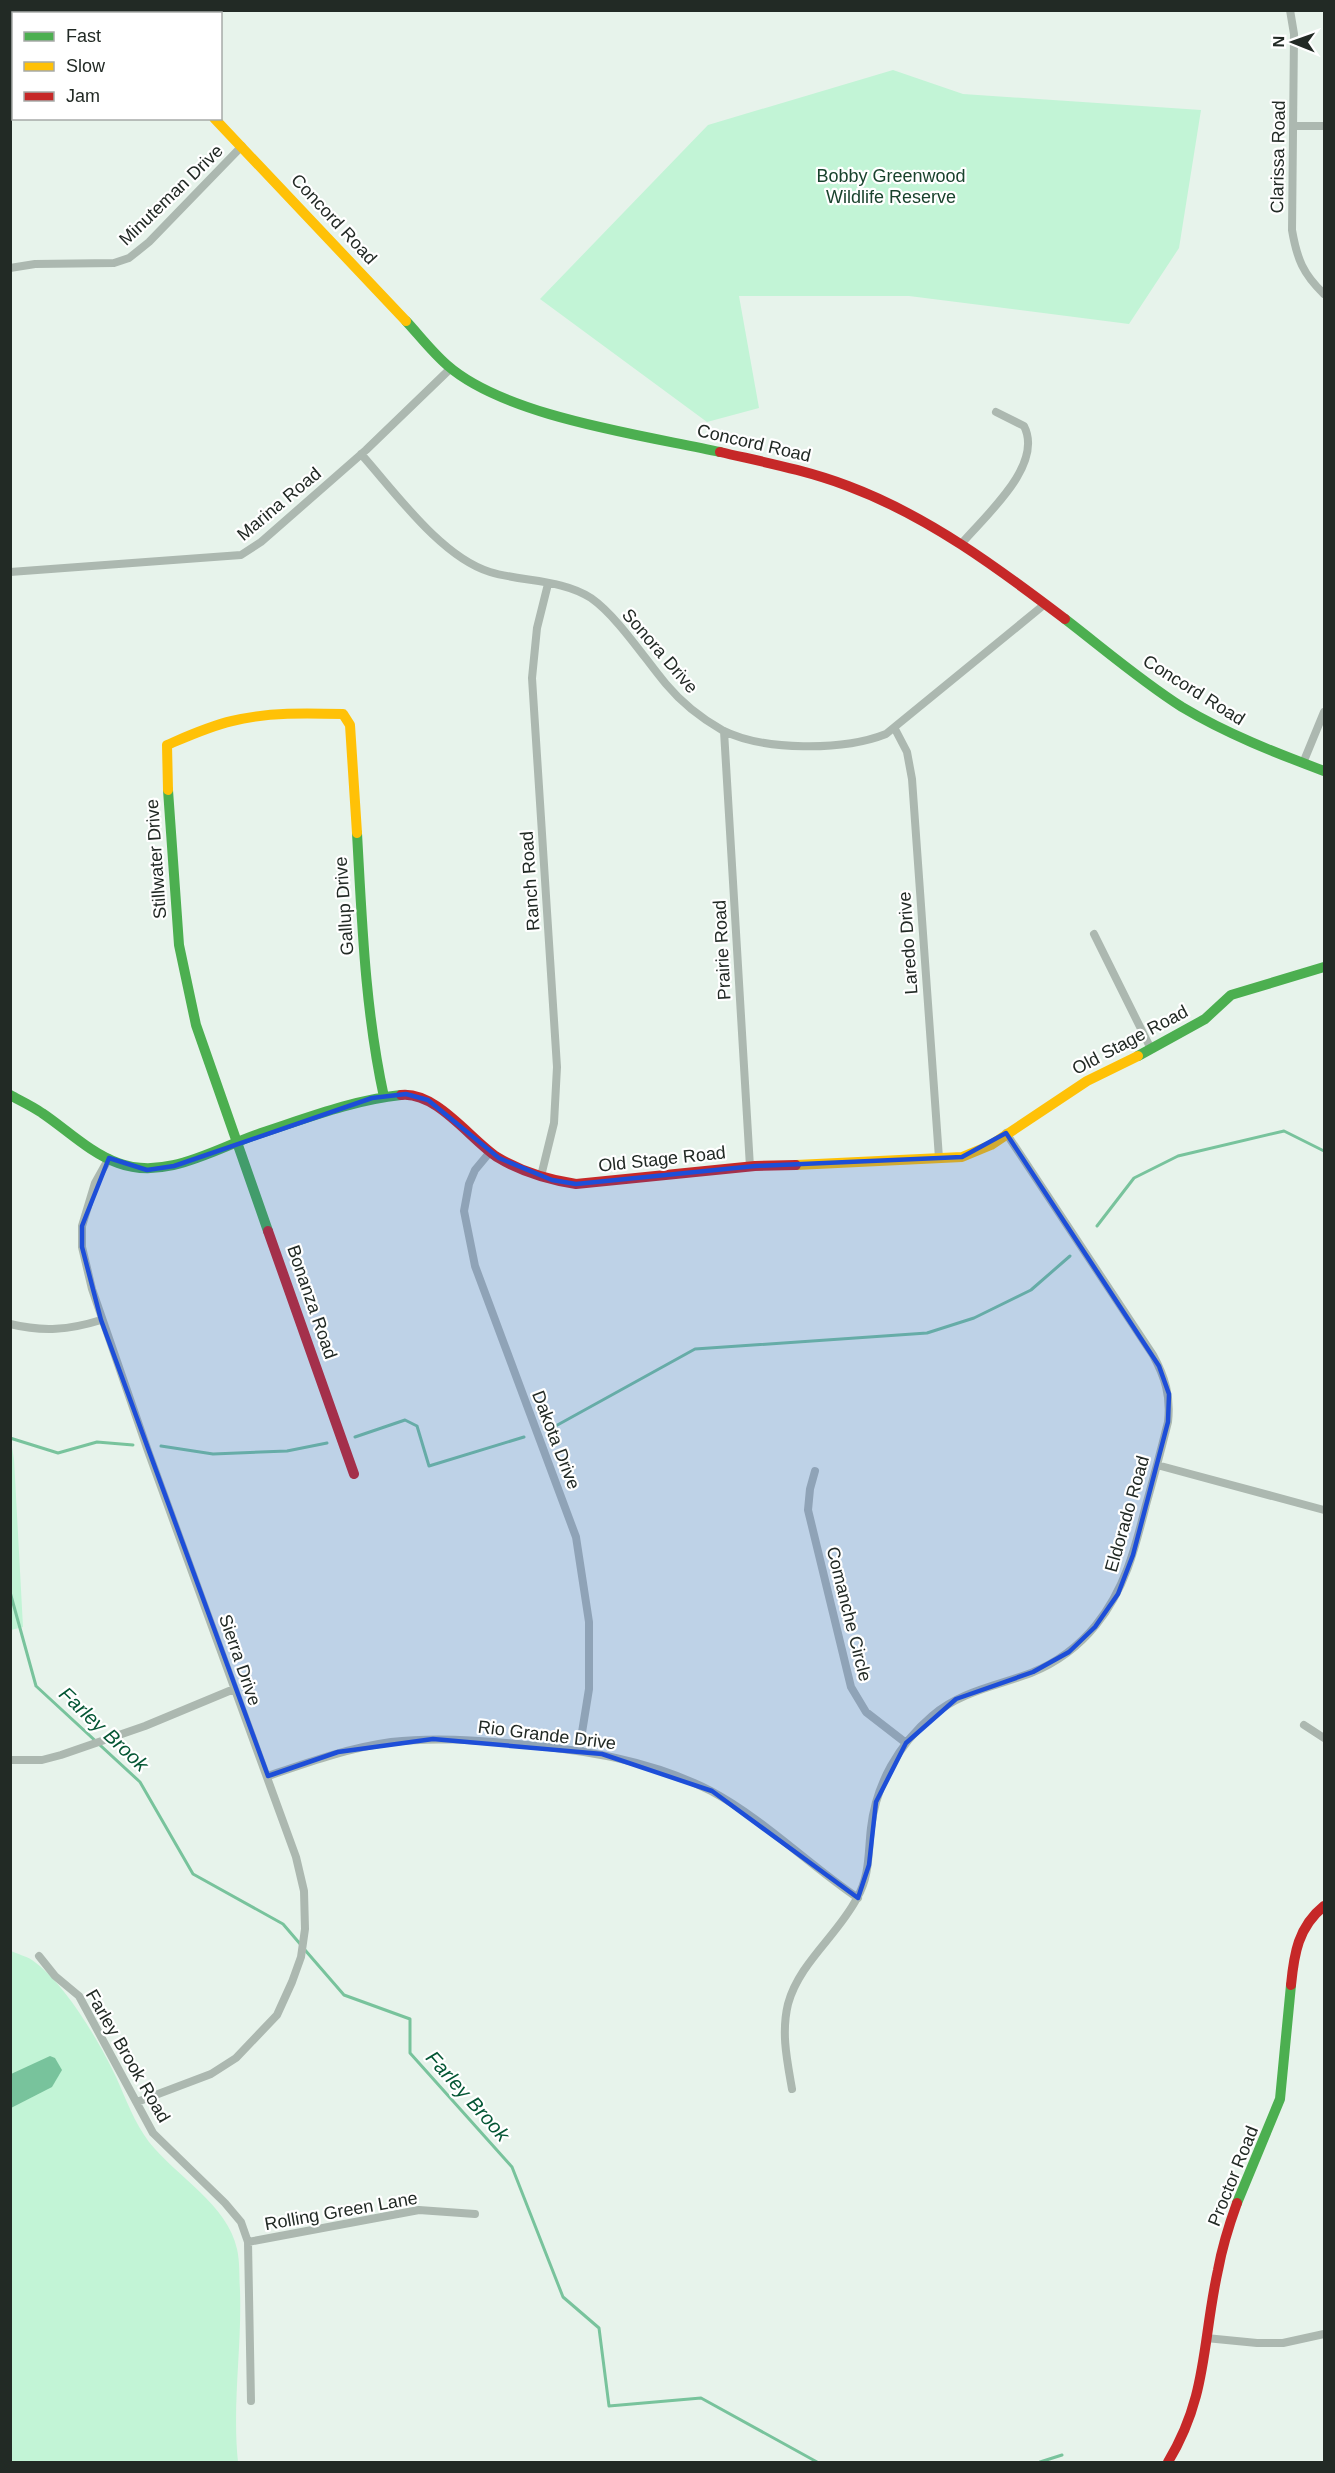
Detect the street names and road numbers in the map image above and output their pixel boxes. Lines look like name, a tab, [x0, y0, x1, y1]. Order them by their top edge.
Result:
street label: Clarissa Road	[1267, 100, 1289, 214]
street label: Minuteman Drive	[115, 141, 227, 249]
street label: Concord Road	[287, 170, 381, 268]
street label: Concord Road	[695, 420, 813, 466]
street label: Marina Road	[233, 463, 325, 545]
street label: Sonora Drive	[618, 605, 702, 697]
street label: Concord Road	[1139, 651, 1249, 729]
street label: Stillwater Drive	[142, 798, 170, 920]
street label: Ranch Road	[517, 830, 543, 932]
street label: Gallup Drive	[331, 856, 357, 956]
street label: Laredo Drive	[894, 891, 922, 995]
street label: Prairie Road	[709, 900, 735, 1000]
street label: Old Stage Road	[1069, 1001, 1191, 1079]
street label: Old Stage Road	[597, 1142, 727, 1176]
street label: Bonanza Road	[283, 1242, 341, 1362]
street label: Dakota Drive	[528, 1388, 584, 1492]
street label: Eldorado Road	[1101, 1454, 1153, 1574]
street label: Comanche Circle	[823, 1545, 875, 1683]
street label: Sierra Drive	[215, 1612, 265, 1708]
street label: Rio Grande Drive	[477, 1717, 617, 1753]
street label: Farley Brook Road	[82, 1986, 174, 2126]
street label: Proctor Road	[1204, 2123, 1262, 2229]
street label: Rolling Green Lane	[263, 2188, 419, 2234]

